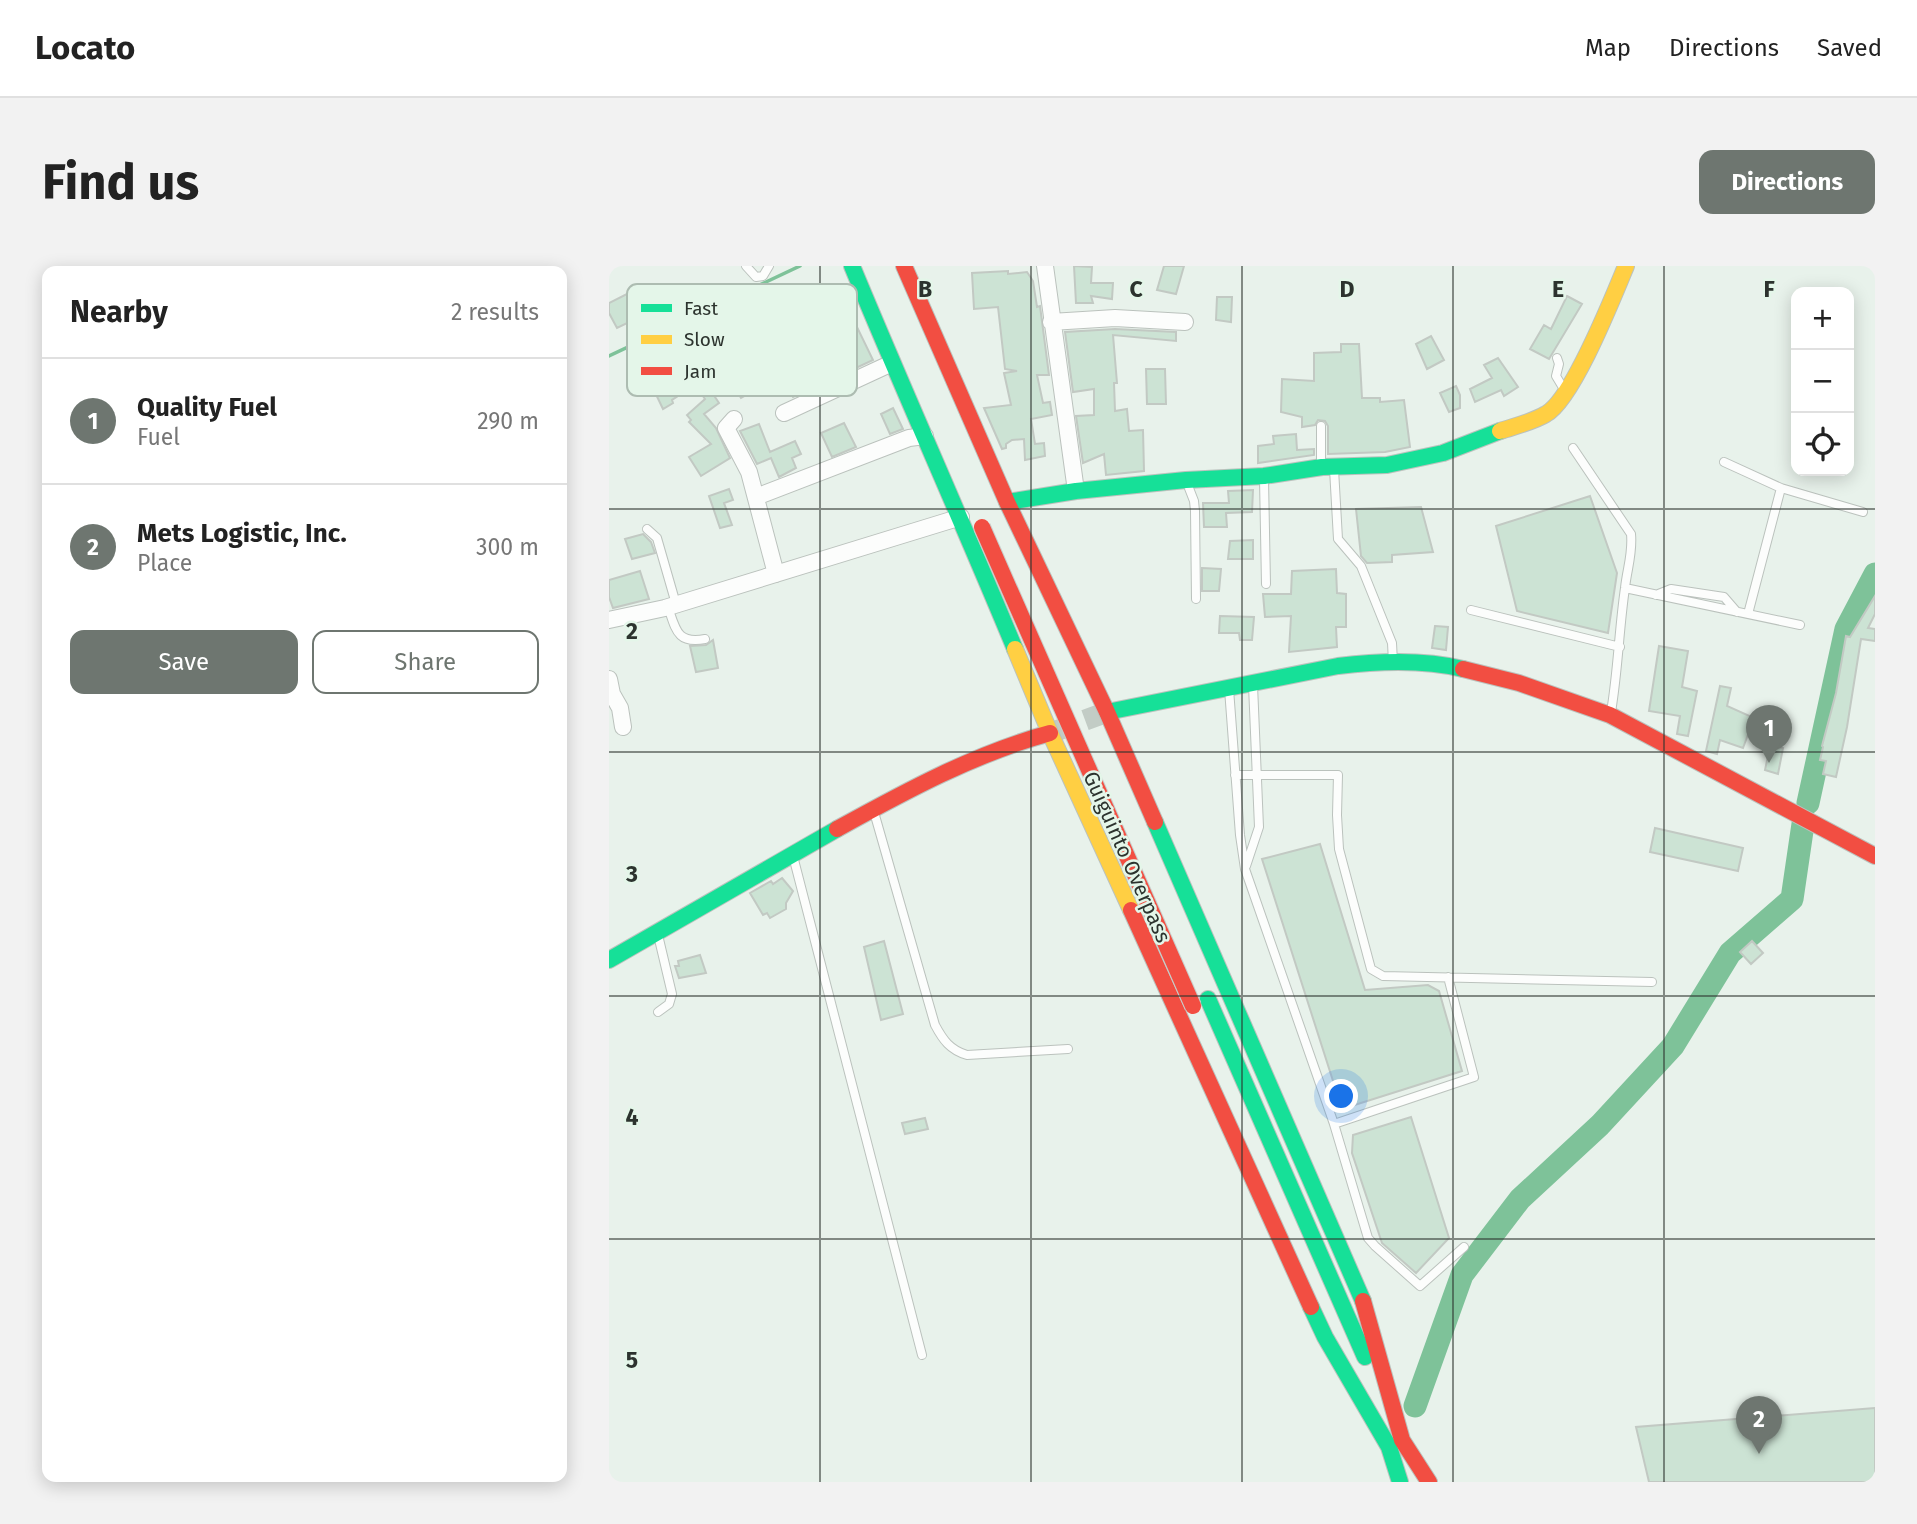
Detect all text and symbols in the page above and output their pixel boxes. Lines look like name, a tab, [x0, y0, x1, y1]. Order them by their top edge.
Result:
text: Locato	[35, 28, 135, 68]
text: Map	[1585, 34, 1631, 62]
text: Directions	[1669, 34, 1779, 62]
text: Saved	[1817, 34, 1882, 62]
button: Directions	[1699, 150, 1875, 214]
text: Find us	[42, 153, 199, 212]
text: B	[918, 275, 932, 303]
text: C	[1129, 275, 1143, 303]
text: D	[1340, 275, 1355, 303]
text: E	[1552, 275, 1564, 303]
text: F	[1763, 275, 1775, 303]
legend	[627, 284, 857, 396]
map controls	[1791, 287, 1854, 476]
button: +	[1791, 287, 1854, 350]
text: Nearby	[70, 294, 168, 330]
text: Fast	[684, 297, 718, 320]
text: 2 results	[451, 298, 539, 326]
text: Slow	[684, 328, 725, 351]
button: −	[1791, 350, 1854, 413]
text: Jam	[684, 360, 716, 383]
text: Quality Fuel	[137, 392, 277, 423]
text: 1	[88, 407, 98, 435]
text: 290 m	[477, 407, 539, 435]
button: locate	[1791, 413, 1854, 476]
text: Fuel	[137, 423, 180, 451]
text: Mets Logistic, Inc.	[137, 518, 347, 549]
text: 2	[87, 533, 99, 561]
text: 300 m	[476, 533, 539, 561]
text: Place	[137, 549, 192, 577]
text: 2	[626, 617, 638, 645]
button: Save	[70, 630, 298, 694]
button: Share	[312, 630, 539, 694]
pin: 1	[1746, 705, 1792, 763]
street label: Guiguinto Overpass	[1078, 767, 1177, 947]
text: 3	[625, 860, 638, 888]
your location	[1324, 1079, 1358, 1113]
text: 4	[626, 1103, 639, 1131]
text: 5	[626, 1346, 638, 1374]
pin: 2	[1736, 1396, 1782, 1454]

